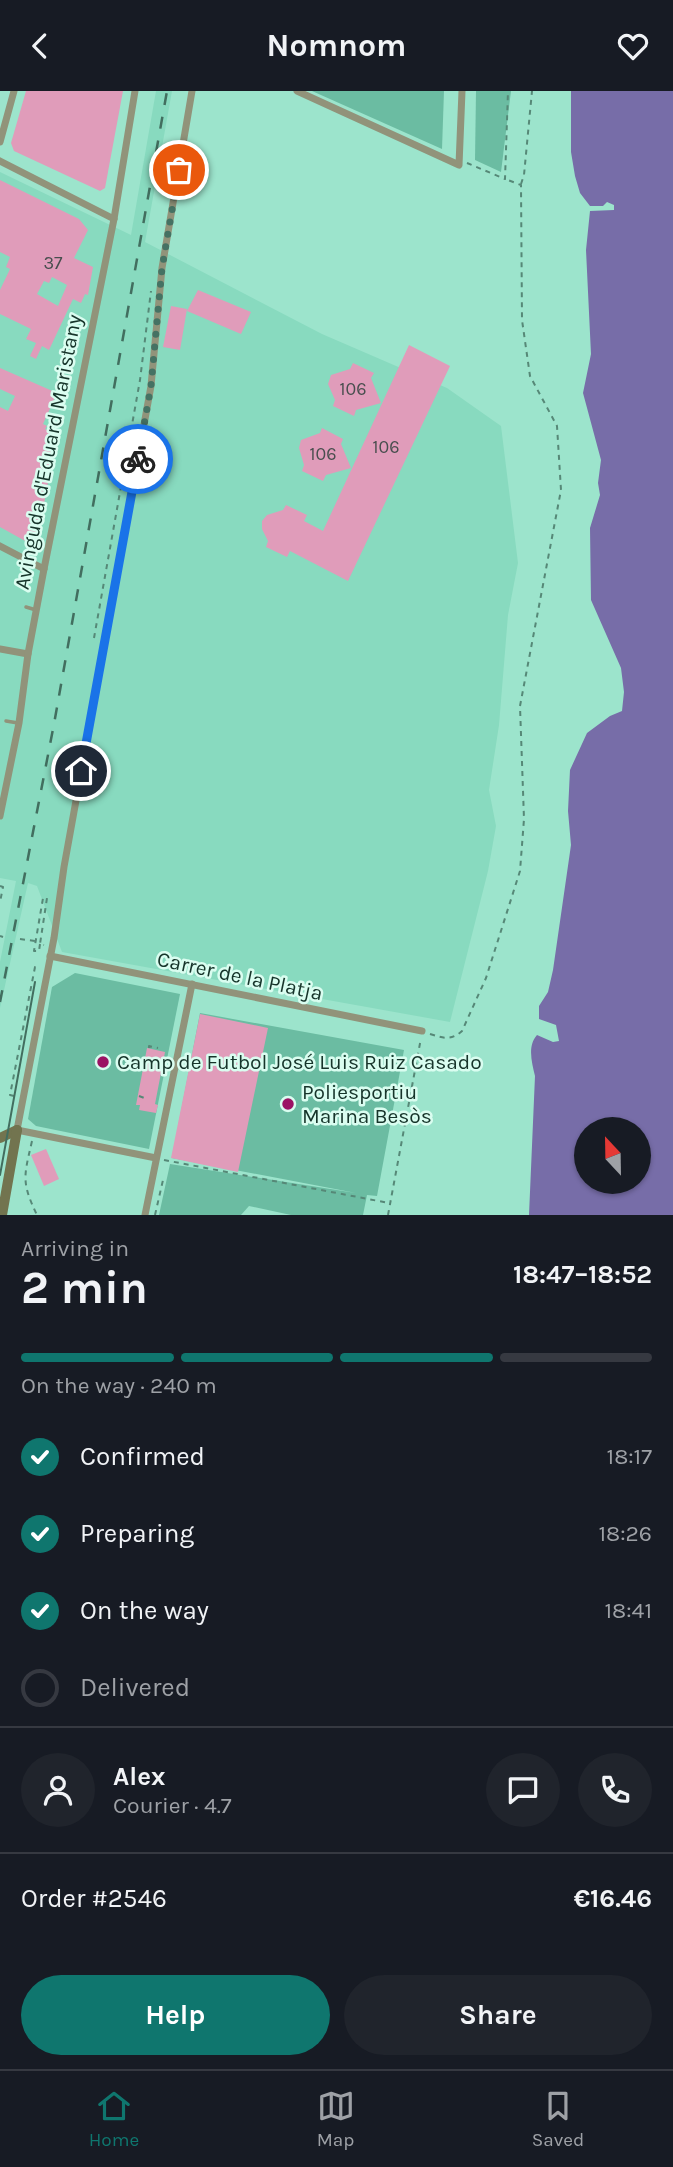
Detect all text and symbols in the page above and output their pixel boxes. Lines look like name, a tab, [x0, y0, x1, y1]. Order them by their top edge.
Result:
icon: back	[21, 27, 59, 65]
text: Nomnom	[267, 27, 406, 64]
icon: heart	[614, 27, 652, 65]
pin	[149, 140, 209, 200]
icon: bag	[160, 151, 198, 189]
house number: 37	[43, 252, 63, 274]
street label: Avinguda d'Eduard Maristany	[10, 312, 86, 592]
house number: 106	[340, 378, 366, 400]
courier	[103, 424, 173, 494]
house number: 106	[373, 436, 399, 458]
icon: bike	[119, 440, 157, 478]
house number: 106	[310, 443, 336, 465]
pin	[51, 741, 111, 801]
icon: home	[62, 752, 100, 790]
street label: Carrer de la Platja	[155, 947, 325, 1005]
place label: Camp de Futbol José Luis Ruiz Casado	[117, 1050, 482, 1074]
marker: Camp de Futbol José Luis Ruiz Casado	[95, 1054, 111, 1070]
place label: Poliesportiu Marina Besòs	[302, 1080, 432, 1128]
marker: Poliesportiu Marina Besòs	[280, 1096, 296, 1112]
north arrow	[574, 1117, 651, 1193]
map controls	[574, 1117, 651, 1194]
text: Arriving in	[21, 1235, 129, 1262]
text: 18:47–18:52	[513, 1259, 652, 1290]
text: 2 min	[21, 1261, 148, 1315]
text: On the way · 240 m	[21, 1372, 217, 1399]
icon: check	[21, 1438, 59, 1476]
text: Confirmed	[80, 1441, 205, 1472]
text: 18:17	[607, 1443, 652, 1470]
icon: check	[21, 1515, 59, 1553]
text: Preparing	[80, 1518, 194, 1549]
text: 18:26	[598, 1520, 652, 1547]
icon: check	[21, 1592, 59, 1630]
text: On the way	[80, 1595, 209, 1626]
text: 18:41	[605, 1597, 652, 1624]
text: Delivered	[80, 1672, 190, 1703]
button: person	[21, 1753, 95, 1827]
button: chat	[486, 1753, 560, 1827]
button: phone	[578, 1753, 652, 1827]
text: Alex	[113, 1761, 165, 1792]
text: Courier · 4.7	[113, 1792, 232, 1819]
text: Order #2546	[21, 1883, 167, 1914]
text: €16.46	[574, 1883, 652, 1914]
button: Help	[21, 1975, 330, 2055]
button: Share	[344, 1975, 652, 2055]
tab: Home	[89, 2087, 139, 2151]
tab: Map	[317, 2087, 355, 2151]
tab: Saved	[532, 2087, 584, 2151]

